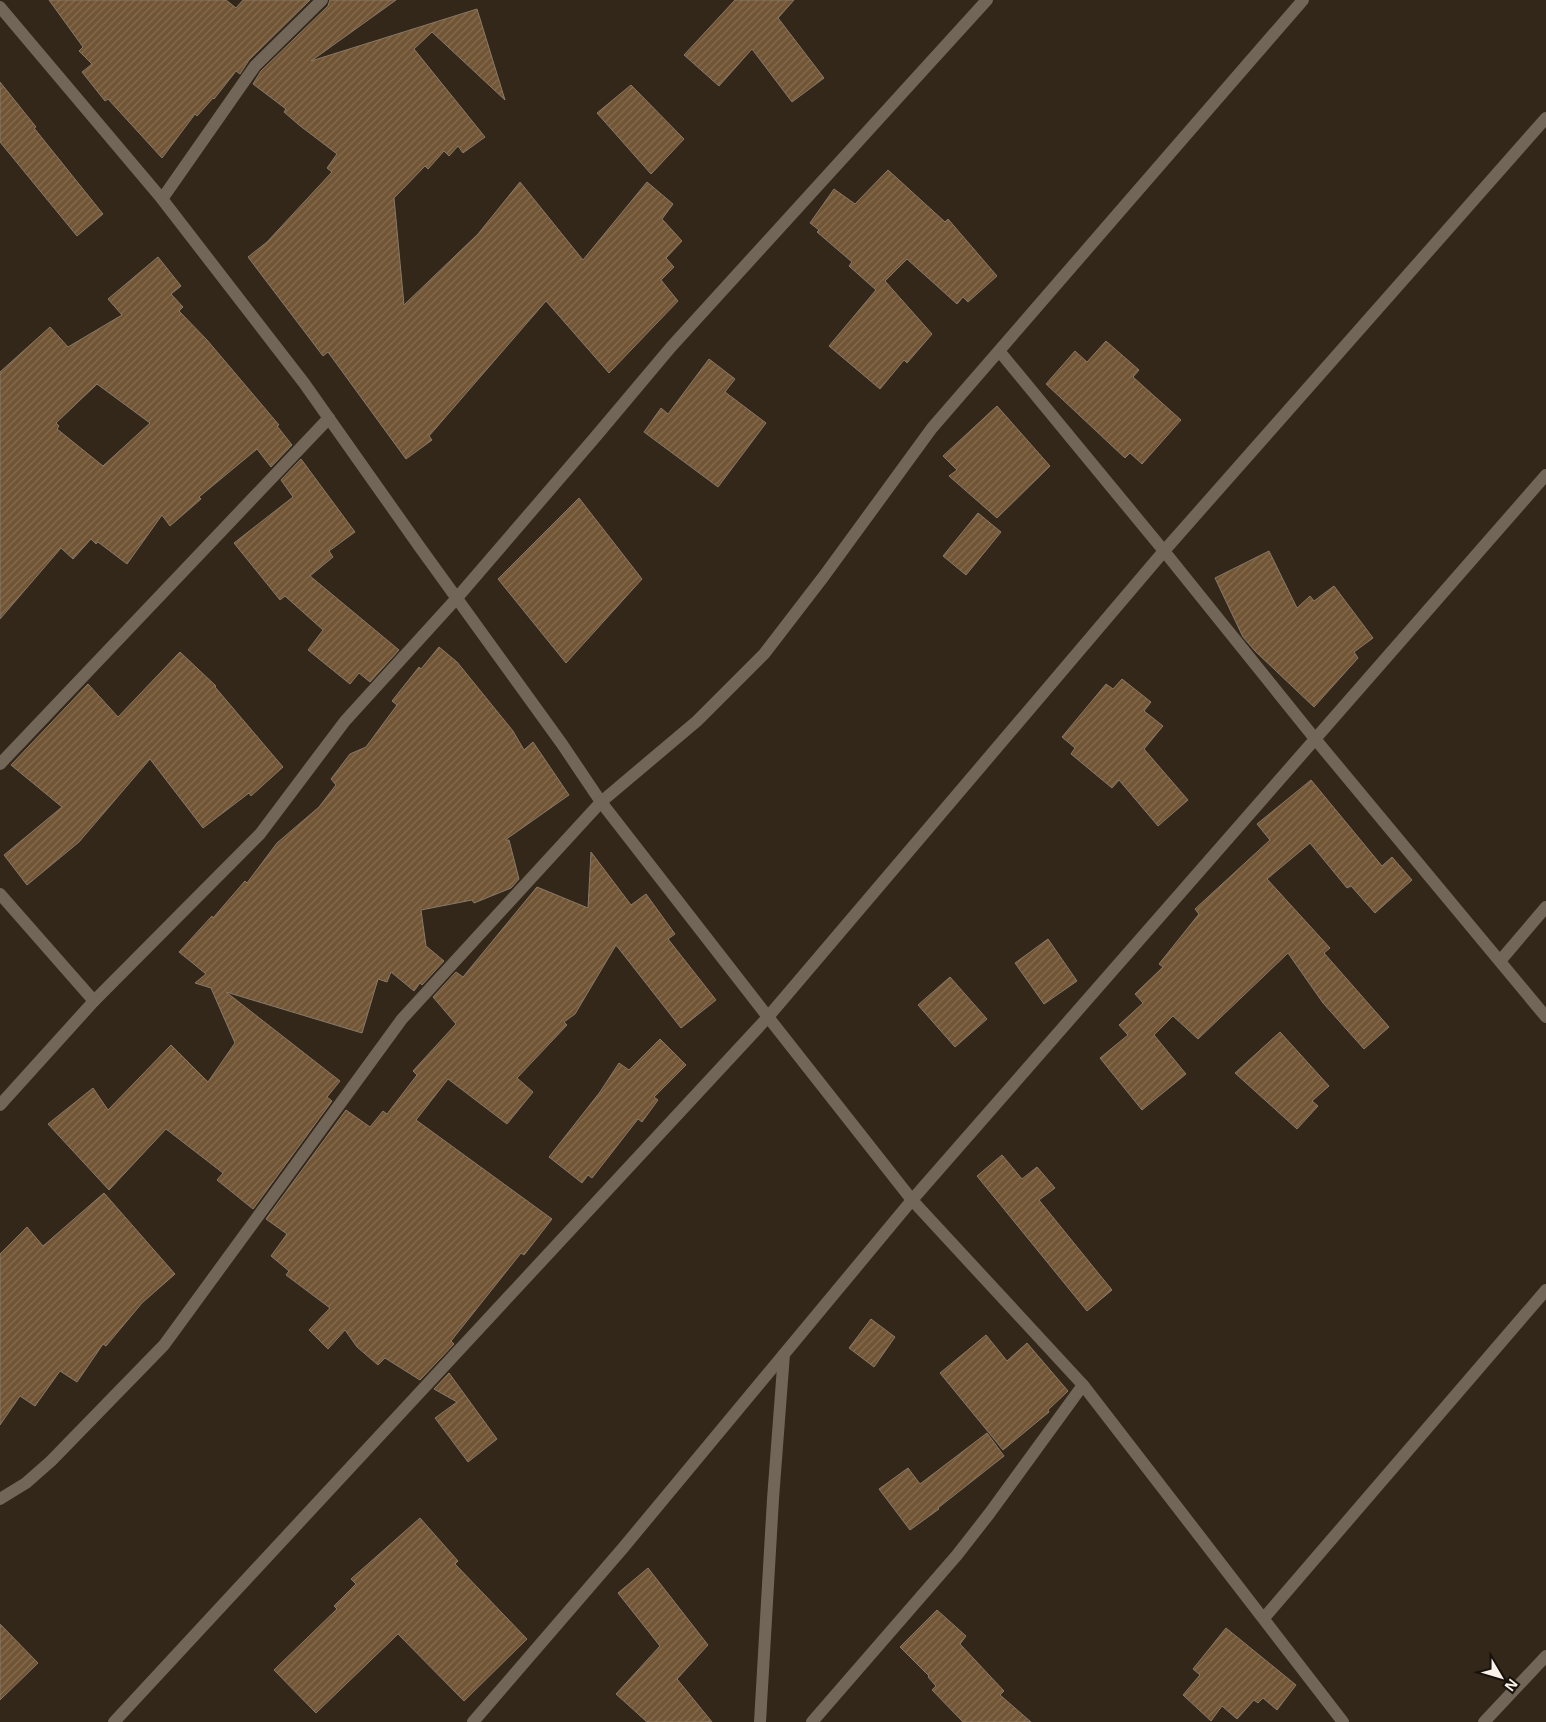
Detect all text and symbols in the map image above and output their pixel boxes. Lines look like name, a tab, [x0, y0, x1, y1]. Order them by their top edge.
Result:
north arrow	[1476, 1652, 1526, 1702]
text: N	[1501, 1675, 1523, 1696]

